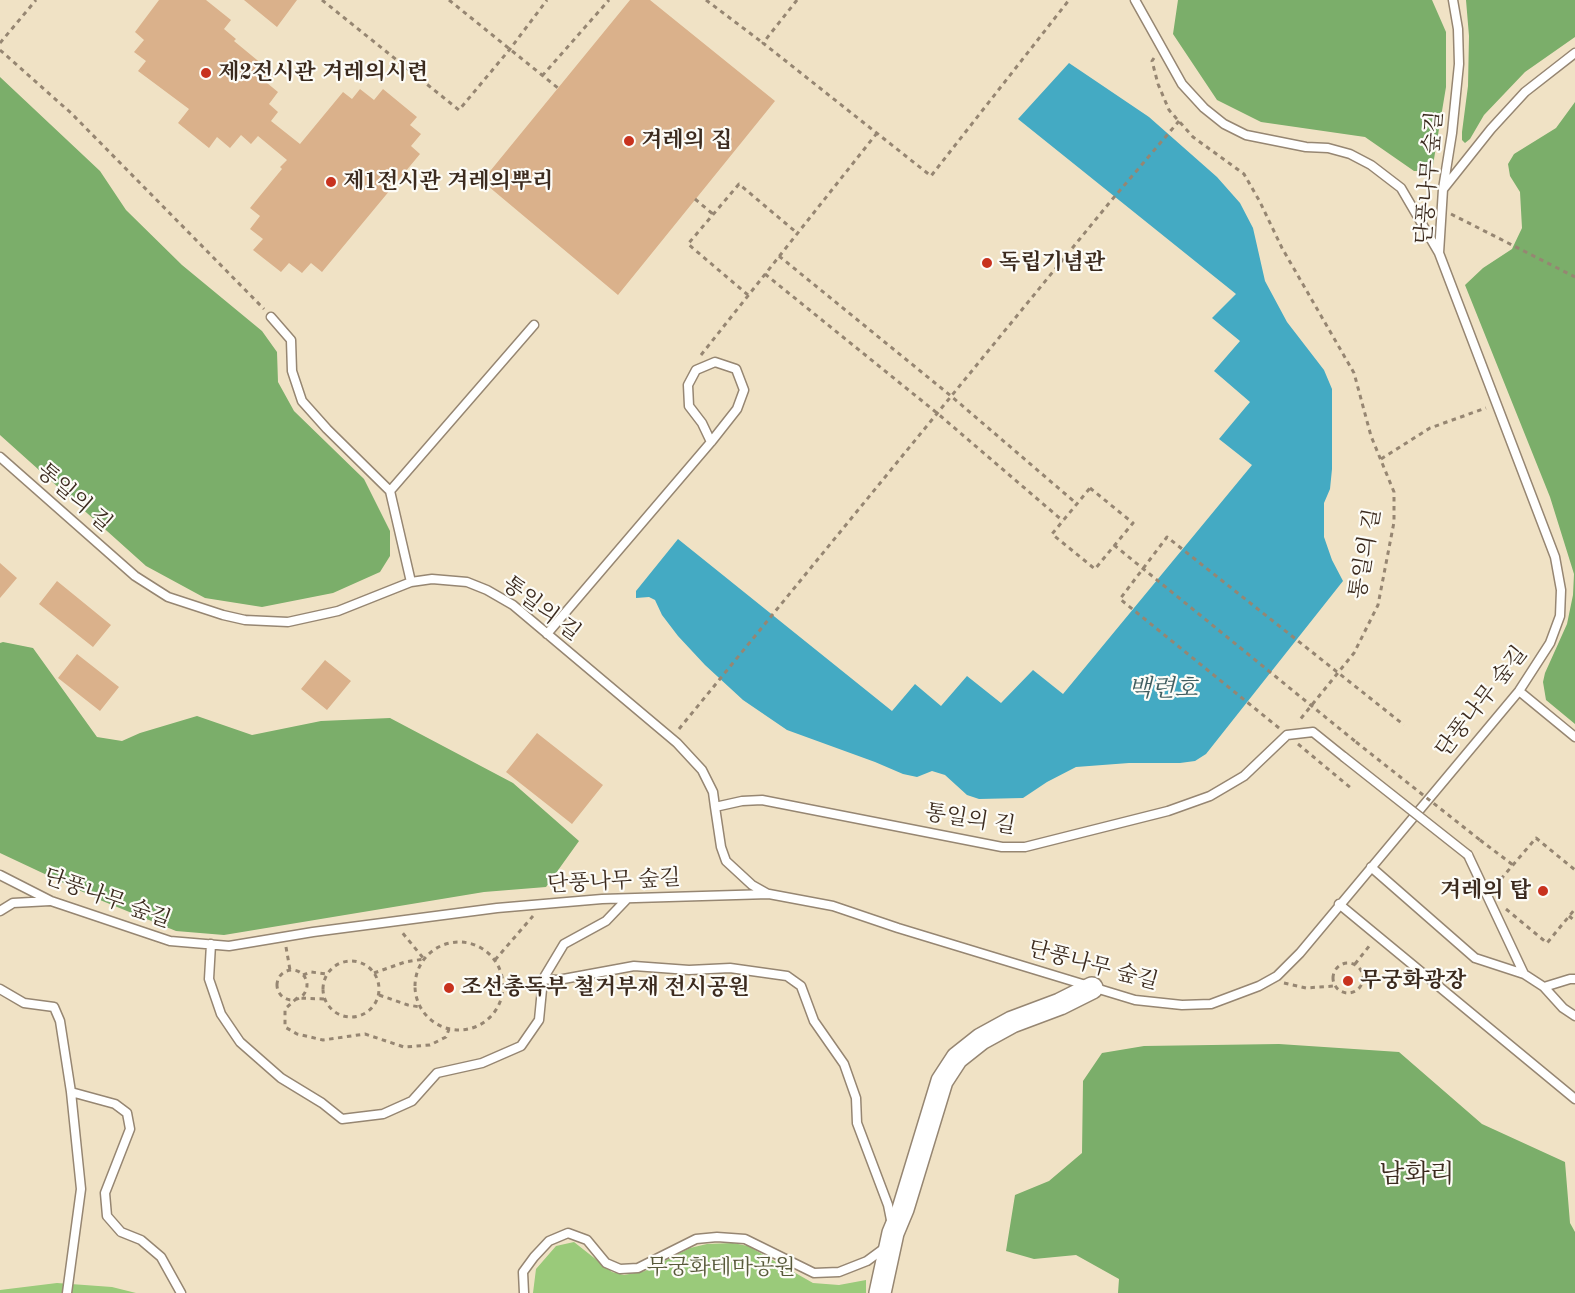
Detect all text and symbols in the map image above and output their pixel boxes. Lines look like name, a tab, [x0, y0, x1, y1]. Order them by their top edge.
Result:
place label: 제2전시관 겨레의시련	[218, 60, 428, 86]
marker: 제2전시관 겨레의시련	[199, 66, 213, 80]
street label: 단풍나무 숲길	[1411, 110, 1449, 246]
place label: 겨레의 집	[641, 128, 732, 154]
marker: 겨레의 집	[622, 134, 636, 148]
place label: 제1전시관 겨레의뿌리	[343, 169, 553, 195]
marker: 제1전시관 겨레의뿌리	[324, 175, 338, 189]
place label: 독립기념관	[999, 250, 1105, 276]
marker: 독립기념관	[980, 256, 994, 270]
street label: 통일의 길	[31, 458, 117, 538]
street label: 통일의 길	[1345, 507, 1387, 601]
street label: 통일의 길	[497, 571, 585, 647]
street label: 단풍나무 숲길	[1430, 641, 1534, 763]
water label: 백련호	[1128, 676, 1198, 704]
street label: 통일의 길	[923, 800, 1017, 840]
street label: 단풍나무 숲길	[40, 864, 174, 934]
street label: 단풍나무 숲길	[547, 865, 681, 899]
place label: 겨레의 탑	[1440, 878, 1531, 904]
marker: 겨레의 탑	[1536, 884, 1550, 898]
street label: 단풍나무 숲길	[1025, 936, 1161, 996]
place label: 무궁화광장	[1360, 968, 1466, 994]
marker: 무궁화광장	[1341, 974, 1355, 988]
place label: 조선총독부 철거부재 전시공원	[461, 975, 750, 1001]
marker: 조선총독부 철거부재 전시공원	[442, 981, 456, 995]
district label: 남화리	[1379, 1159, 1455, 1191]
park label: 무궁화테마공원	[647, 1255, 795, 1281]

